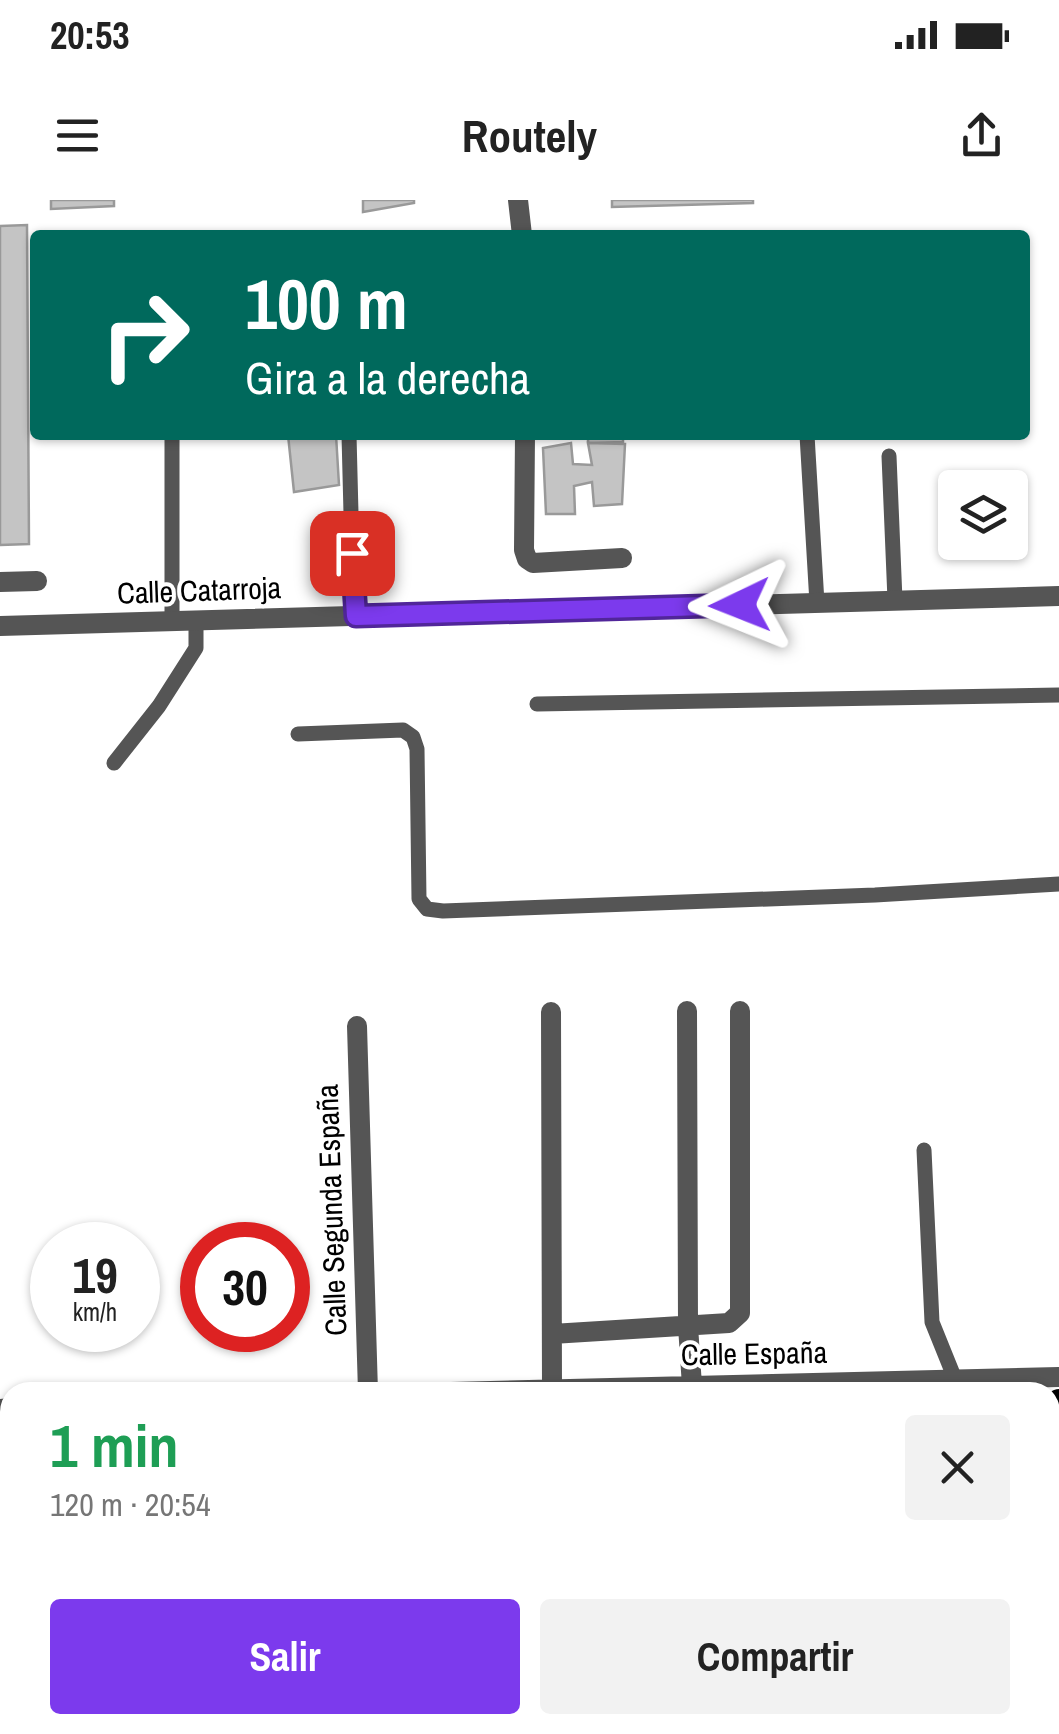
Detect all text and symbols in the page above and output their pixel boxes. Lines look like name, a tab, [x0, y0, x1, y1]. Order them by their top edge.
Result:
text: 20:53	[50, 10, 130, 61]
text: Routely	[462, 105, 597, 166]
icon: menu	[50, 108, 105, 163]
icon: share	[954, 108, 1009, 163]
text: 100 m	[245, 257, 408, 351]
icon: right	[80, 270, 210, 400]
text: Gira a la derecha	[245, 347, 530, 408]
map controls	[938, 470, 1028, 560]
button: layers	[938, 470, 1028, 560]
pin	[310, 511, 395, 596]
icon: arrive	[325, 526, 380, 581]
position arrow	[688, 553, 792, 657]
street label: Calle Catarroja	[116, 567, 282, 613]
street label: Calle Segunda España	[307, 1083, 355, 1336]
speed limit sign: 30	[180, 1222, 310, 1352]
text: 19	[72, 1241, 118, 1309]
text: km/h	[73, 1295, 117, 1329]
street label: Calle España	[680, 1332, 828, 1374]
text: 1 min	[50, 1405, 179, 1486]
button: close	[905, 1415, 1010, 1520]
text: 120 m · 20:54	[50, 1483, 210, 1526]
button: Salir	[50, 1599, 520, 1714]
button: Compartir	[540, 1599, 1010, 1714]

